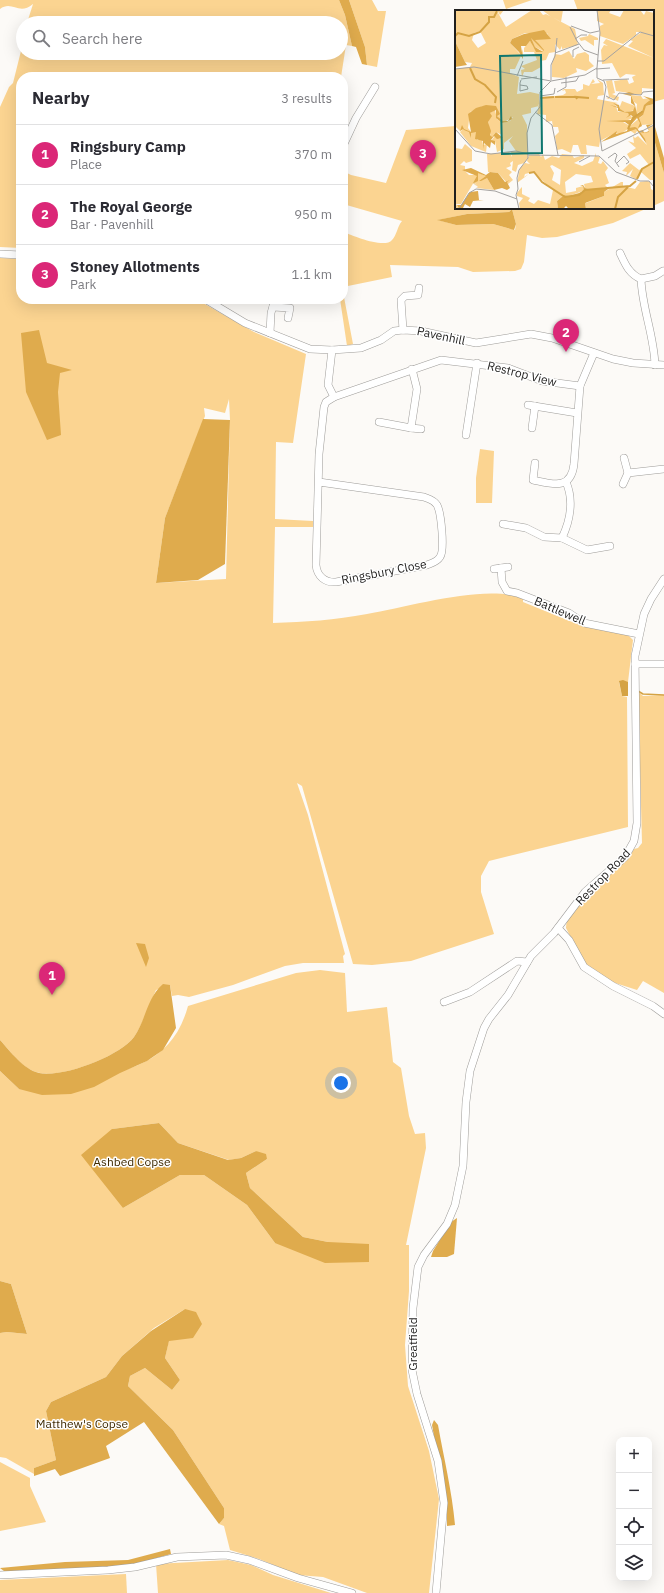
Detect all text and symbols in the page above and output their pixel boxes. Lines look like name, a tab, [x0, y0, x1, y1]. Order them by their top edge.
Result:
inset map	[455, 10, 654, 209]
search box	[16, 16, 348, 60]
icon: search	[30, 27, 52, 49]
text: Search here	[62, 29, 142, 48]
text: Nearby	[32, 87, 90, 109]
text: 3 results	[281, 90, 332, 107]
text: Ringsbury Camp	[70, 137, 186, 156]
pin: 3	[410, 140, 436, 173]
text: 1	[41, 146, 49, 163]
text: 370 m	[294, 146, 332, 163]
text: Place	[70, 156, 102, 173]
text: The Royal George	[70, 197, 192, 216]
text: 2	[41, 206, 49, 223]
text: 950 m	[294, 206, 332, 223]
text: Bar · Pavenhill	[70, 216, 154, 233]
text: Stoney Allotments	[70, 257, 200, 276]
text: 3	[41, 266, 49, 283]
text: 1.1 km	[292, 266, 332, 283]
text: Park	[70, 276, 96, 293]
pin: 2	[553, 319, 579, 352]
street label: Pavenhill	[416, 323, 467, 348]
street label: Restrop View	[486, 358, 558, 389]
street label: Ringsbury Close	[340, 556, 428, 587]
street label: Battlewell	[532, 593, 588, 628]
street label: Restrop Road	[572, 845, 633, 908]
pin: 1	[39, 962, 65, 995]
your location	[331, 1073, 351, 1093]
park label: Ashbed Copse	[93, 1154, 171, 1169]
street label: Greatfield	[405, 1317, 420, 1371]
park label: Matthew's Copse	[36, 1416, 129, 1431]
map controls	[616, 1437, 652, 1581]
button: +	[616, 1437, 652, 1473]
button: −	[616, 1473, 652, 1509]
button: locate	[616, 1509, 652, 1545]
button: layers	[616, 1545, 652, 1581]

